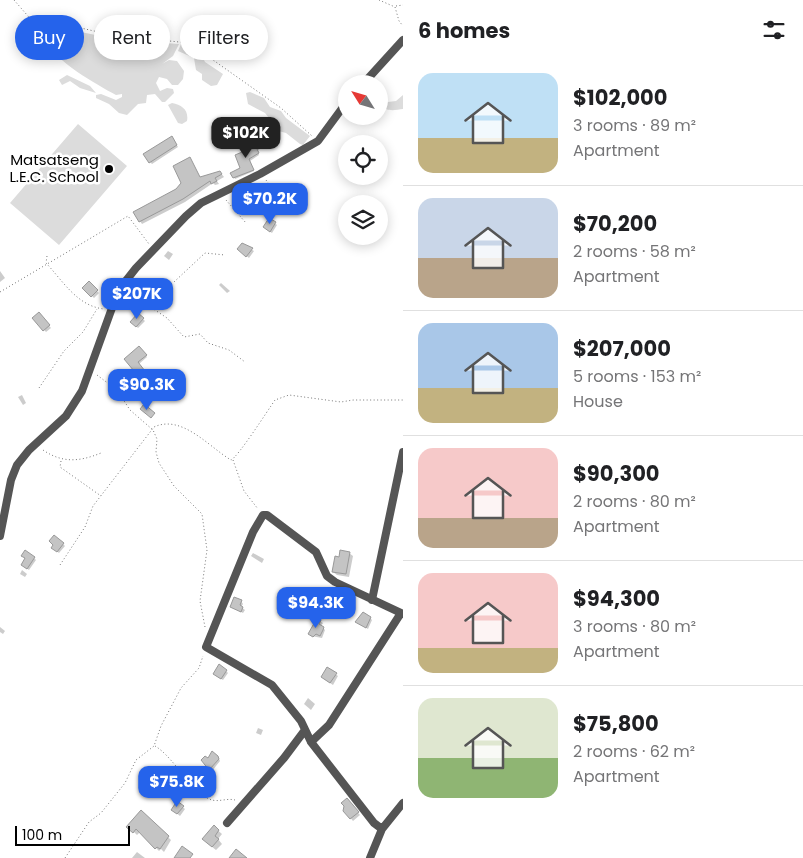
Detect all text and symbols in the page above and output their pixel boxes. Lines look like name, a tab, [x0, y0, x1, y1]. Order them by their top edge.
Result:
chip: Buy	[15, 15, 84, 60]
chip: Rent	[94, 15, 170, 60]
chip: Filters	[180, 15, 268, 60]
text: 6 homes	[418, 16, 510, 45]
icon: filters	[760, 16, 788, 44]
north arrow	[338, 75, 388, 125]
map controls	[338, 75, 388, 245]
text: $102,000	[573, 83, 668, 112]
icon: home	[458, 93, 518, 153]
text: 3 rooms · 89 m²	[573, 114, 696, 137]
pin: $102K	[211, 116, 281, 159]
text: $102K	[222, 121, 270, 144]
button: locate	[338, 135, 388, 185]
text: Apartment	[573, 139, 660, 162]
place label: Matsatseng L.E.C. School	[9, 149, 99, 187]
marker: Matsatseng L.E.C. School	[103, 163, 115, 175]
pin: $70.2K	[229, 182, 311, 225]
text: $70.2K	[243, 187, 297, 210]
button: layers	[338, 195, 388, 245]
text: $70,200	[573, 209, 657, 238]
icon: home	[458, 218, 518, 278]
text: 2 rooms · 58 m²	[573, 240, 696, 263]
text: Apartment	[573, 265, 660, 288]
pin: $207K	[102, 278, 172, 320]
text: $207K	[112, 282, 162, 305]
text: $207,000	[573, 334, 671, 363]
icon: home	[458, 343, 518, 403]
text: 5 rooms · 153 m²	[573, 365, 701, 388]
pin: $90.3K	[106, 368, 188, 411]
text: $90.3K	[119, 373, 175, 396]
text: House	[573, 390, 623, 413]
text: $90,300	[573, 459, 660, 488]
icon: home	[458, 468, 518, 528]
text: 2 rooms · 80 m²	[573, 490, 696, 513]
text: Apartment	[573, 515, 660, 538]
text: $94,300	[573, 584, 660, 613]
pin: $94.3K	[275, 586, 357, 629]
text: $94.3K	[288, 591, 344, 614]
icon: home	[458, 593, 518, 653]
text: 3 rooms · 80 m²	[573, 615, 696, 638]
text: Apartment	[573, 640, 660, 663]
text: $75,800	[573, 709, 659, 738]
icon: home	[458, 718, 518, 778]
text: 2 rooms · 62 m²	[573, 740, 695, 763]
text: Apartment	[573, 765, 660, 788]
pin: $75.8K	[136, 766, 218, 808]
text: $75.8K	[149, 770, 205, 793]
scale bar	[15, 823, 130, 846]
text: 100 m	[22, 825, 62, 845]

